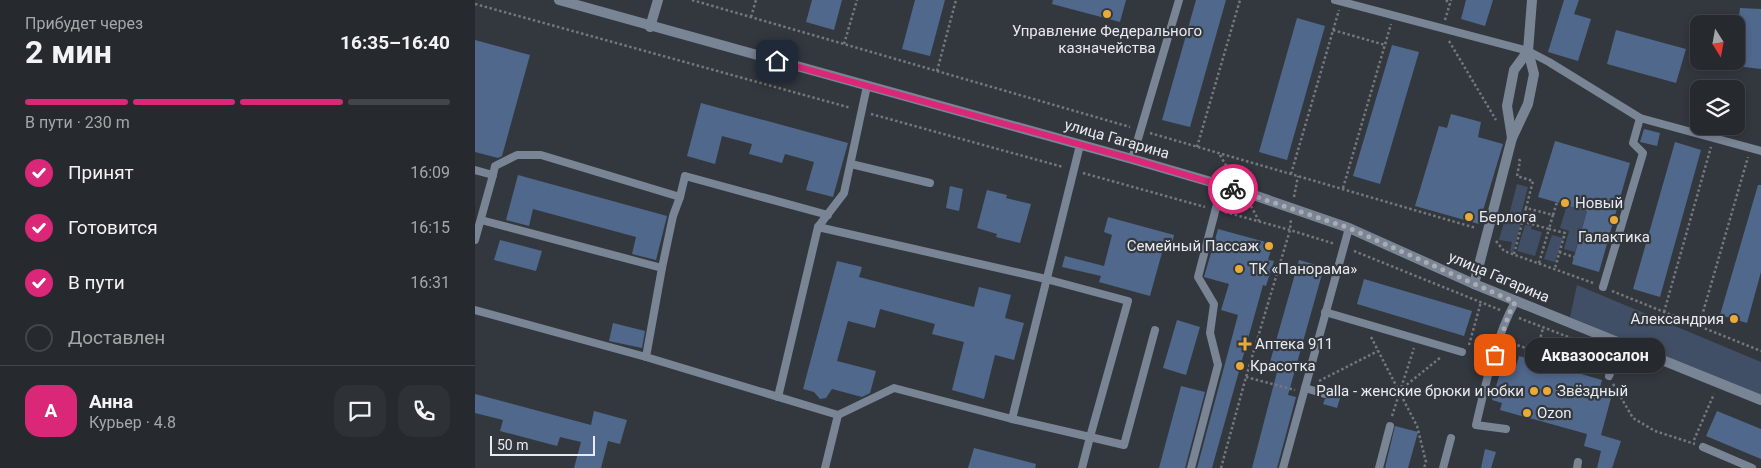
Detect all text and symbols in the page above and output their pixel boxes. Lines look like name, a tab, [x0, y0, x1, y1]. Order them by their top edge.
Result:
marker: Управление Федерального казначейства	[1101, 8, 1113, 20]
text: Прибудет через	[25, 14, 143, 33]
north arrow	[1690, 15, 1745, 70]
map controls	[1690, 15, 1745, 135]
place label: Управление Федерального казначейства	[1012, 22, 1202, 57]
text: 16:35–16:40	[340, 31, 450, 54]
text: 2 мин	[25, 33, 112, 71]
pin	[756, 40, 798, 82]
icon: home	[763, 47, 791, 75]
button: layers	[1690, 80, 1745, 135]
text: В пути · 230 m	[25, 113, 130, 132]
street label: улица Гагарина	[1063, 115, 1171, 163]
icon: check	[25, 159, 53, 187]
text: Принят	[68, 161, 134, 184]
text: 16:09	[410, 163, 450, 182]
courier	[1208, 164, 1258, 214]
icon: bike	[1219, 175, 1247, 203]
place label: Новый	[1575, 194, 1623, 212]
marker: Новый	[1559, 197, 1571, 209]
place label: Берлога	[1479, 208, 1536, 226]
marker: Берлога	[1463, 211, 1475, 223]
icon: check	[25, 214, 53, 242]
marker: Галактика	[1608, 214, 1620, 226]
text: Готовится	[68, 216, 158, 239]
text: 16:15	[410, 218, 450, 237]
place label: Галактика	[1578, 228, 1650, 246]
place label: Семейный Пассаж	[1127, 237, 1260, 255]
marker: Семейный Пассаж	[1263, 240, 1275, 252]
street label: улица Гагарина	[1446, 248, 1552, 306]
place label: ТК «Панорама»	[1249, 260, 1357, 278]
marker: ТК «Панорама»	[1233, 263, 1245, 275]
icon: check	[25, 269, 53, 297]
text: В пути	[68, 271, 125, 294]
text: 16:31	[410, 273, 450, 292]
place label: Александрия	[1630, 310, 1724, 328]
marker: Александрия	[1728, 313, 1740, 325]
text: Доставлен	[68, 326, 165, 349]
pin	[1474, 334, 1516, 376]
place label: Аптека 911	[1255, 335, 1333, 353]
marker: Аптека 911	[1239, 338, 1251, 350]
callout: Аквазоосалон	[1525, 338, 1665, 372]
icon: bag	[1481, 341, 1509, 369]
text: Аквазоосалон	[1541, 346, 1649, 365]
place label: Красотка	[1250, 357, 1316, 375]
marker: Красотка	[1234, 360, 1246, 372]
place label: Palla - женские брюки и юбки	[1316, 382, 1524, 400]
place label: Звёздный	[1557, 382, 1628, 400]
button: chat	[334, 385, 386, 437]
button: phone	[398, 385, 450, 437]
marker: Palla - женские брюки и юбки	[1528, 385, 1540, 397]
marker: Звёздный	[1541, 385, 1553, 397]
text: Анна	[89, 390, 133, 413]
text: А	[45, 399, 57, 422]
place label: Ozon	[1537, 404, 1571, 422]
marker: Ozon	[1521, 407, 1533, 419]
text: Курьер · 4.8	[89, 413, 176, 432]
scale bar	[490, 433, 595, 456]
text: 50 m	[497, 437, 529, 453]

